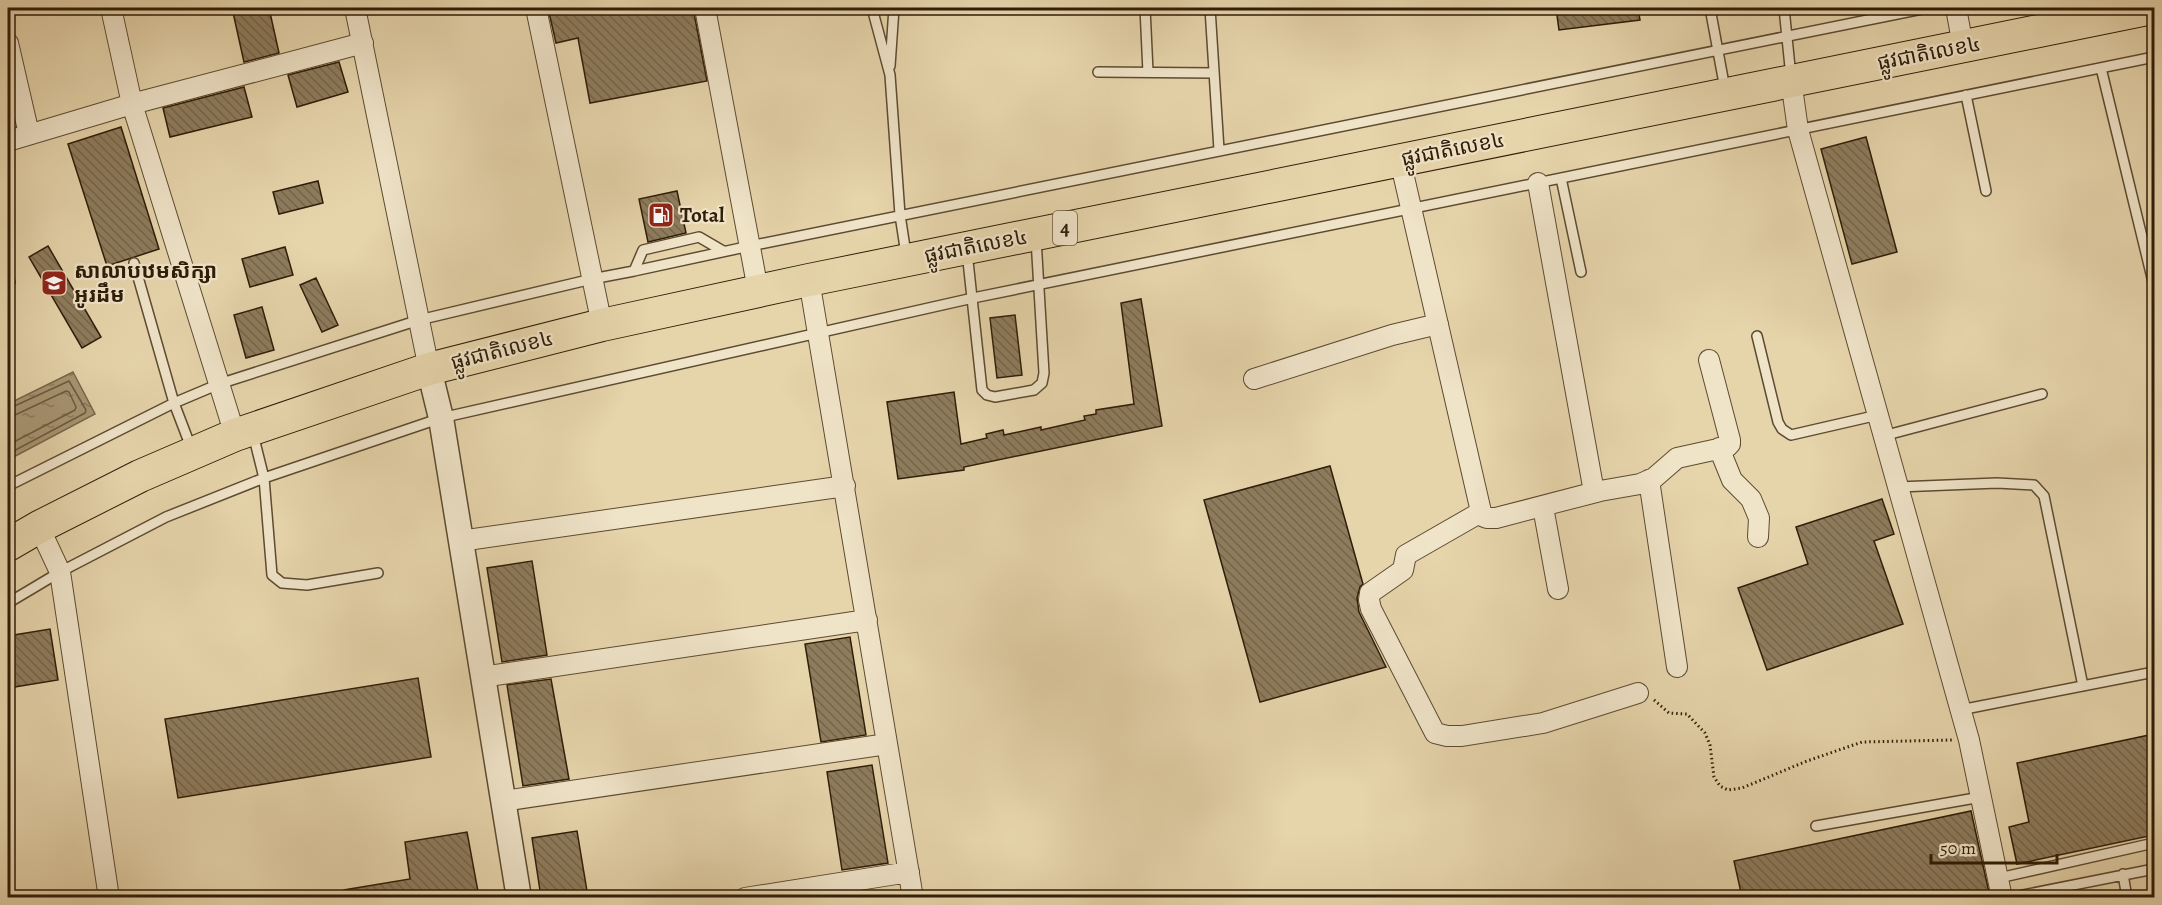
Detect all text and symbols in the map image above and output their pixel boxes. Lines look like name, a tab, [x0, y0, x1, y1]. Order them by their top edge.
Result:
street label: ផ្លូវជាតិលេខ៤	[1875, 29, 1984, 82]
street label: ផ្លូវជាតិលេខ៤	[1399, 125, 1508, 178]
fuel station icon: Total	[646, 200, 676, 230]
place label: Total	[680, 201, 725, 229]
road number: 4	[1053, 211, 1077, 245]
street label: ផ្លូវជាតិលេខ៤	[922, 222, 1031, 275]
place label: សាលាបឋមសិក្សា អូរដឹម	[74, 257, 217, 309]
school or university icon: សាលាបឋមសិក្សា អូរដឹម	[39, 268, 69, 298]
street label: ផ្លូវជាតិលេខ៤	[448, 324, 558, 381]
scale bar	[1931, 827, 2057, 865]
text: 50 m	[1940, 836, 1976, 860]

